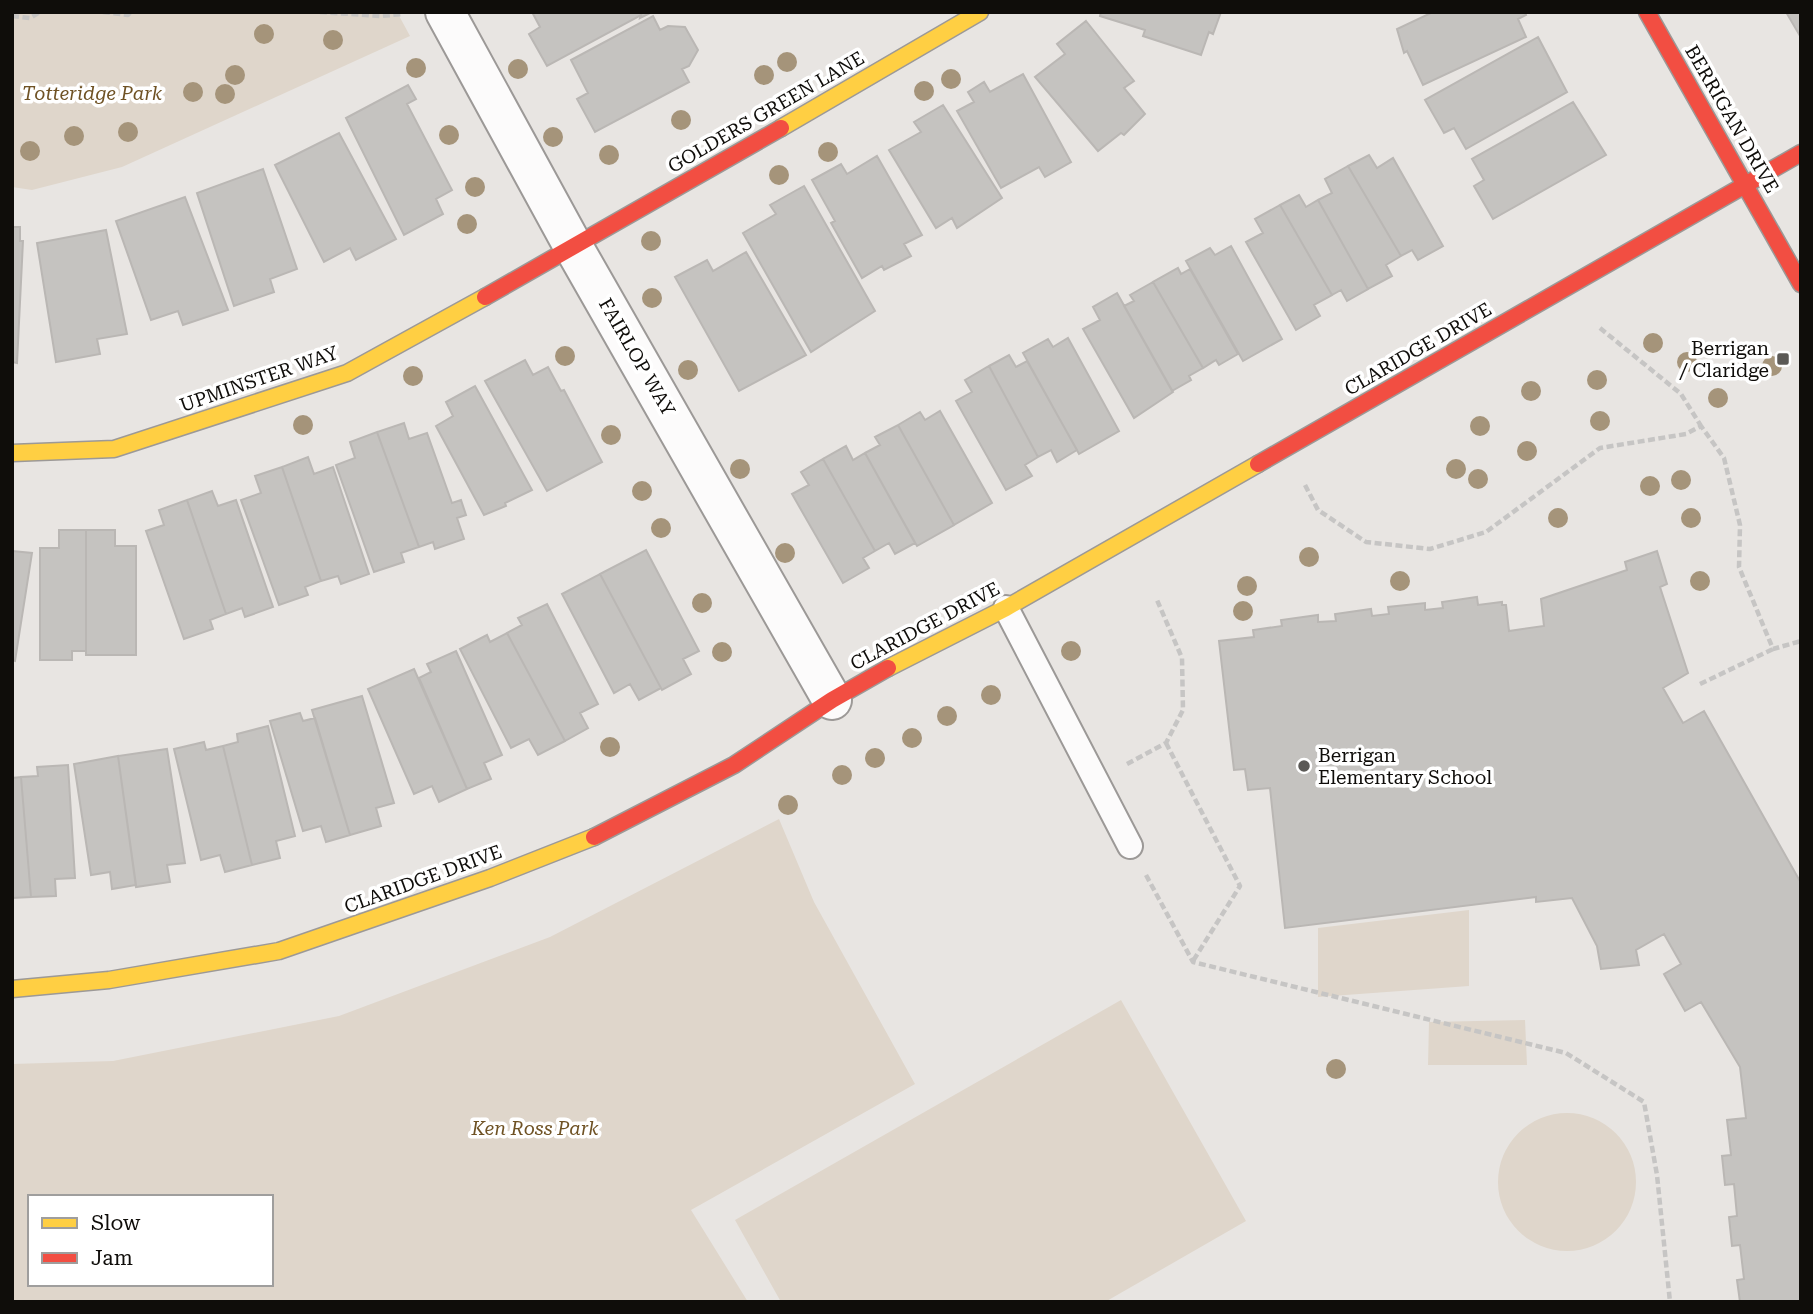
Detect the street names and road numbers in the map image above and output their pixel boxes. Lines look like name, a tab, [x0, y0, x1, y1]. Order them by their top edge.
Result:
street label: BERRIGAN DRIVE	[1680, 41, 1784, 197]
street label: GOLDERS GREEN LANE	[664, 46, 868, 178]
street label: FAIRLOP WAY	[594, 294, 680, 420]
street label: CLARIDGE DRIVE	[1340, 298, 1496, 400]
street label: UPMINSTER WAY	[177, 341, 341, 417]
street label: CLARIDGE DRIVE	[846, 577, 1004, 675]
street label: CLARIDGE DRIVE	[341, 840, 505, 918]

